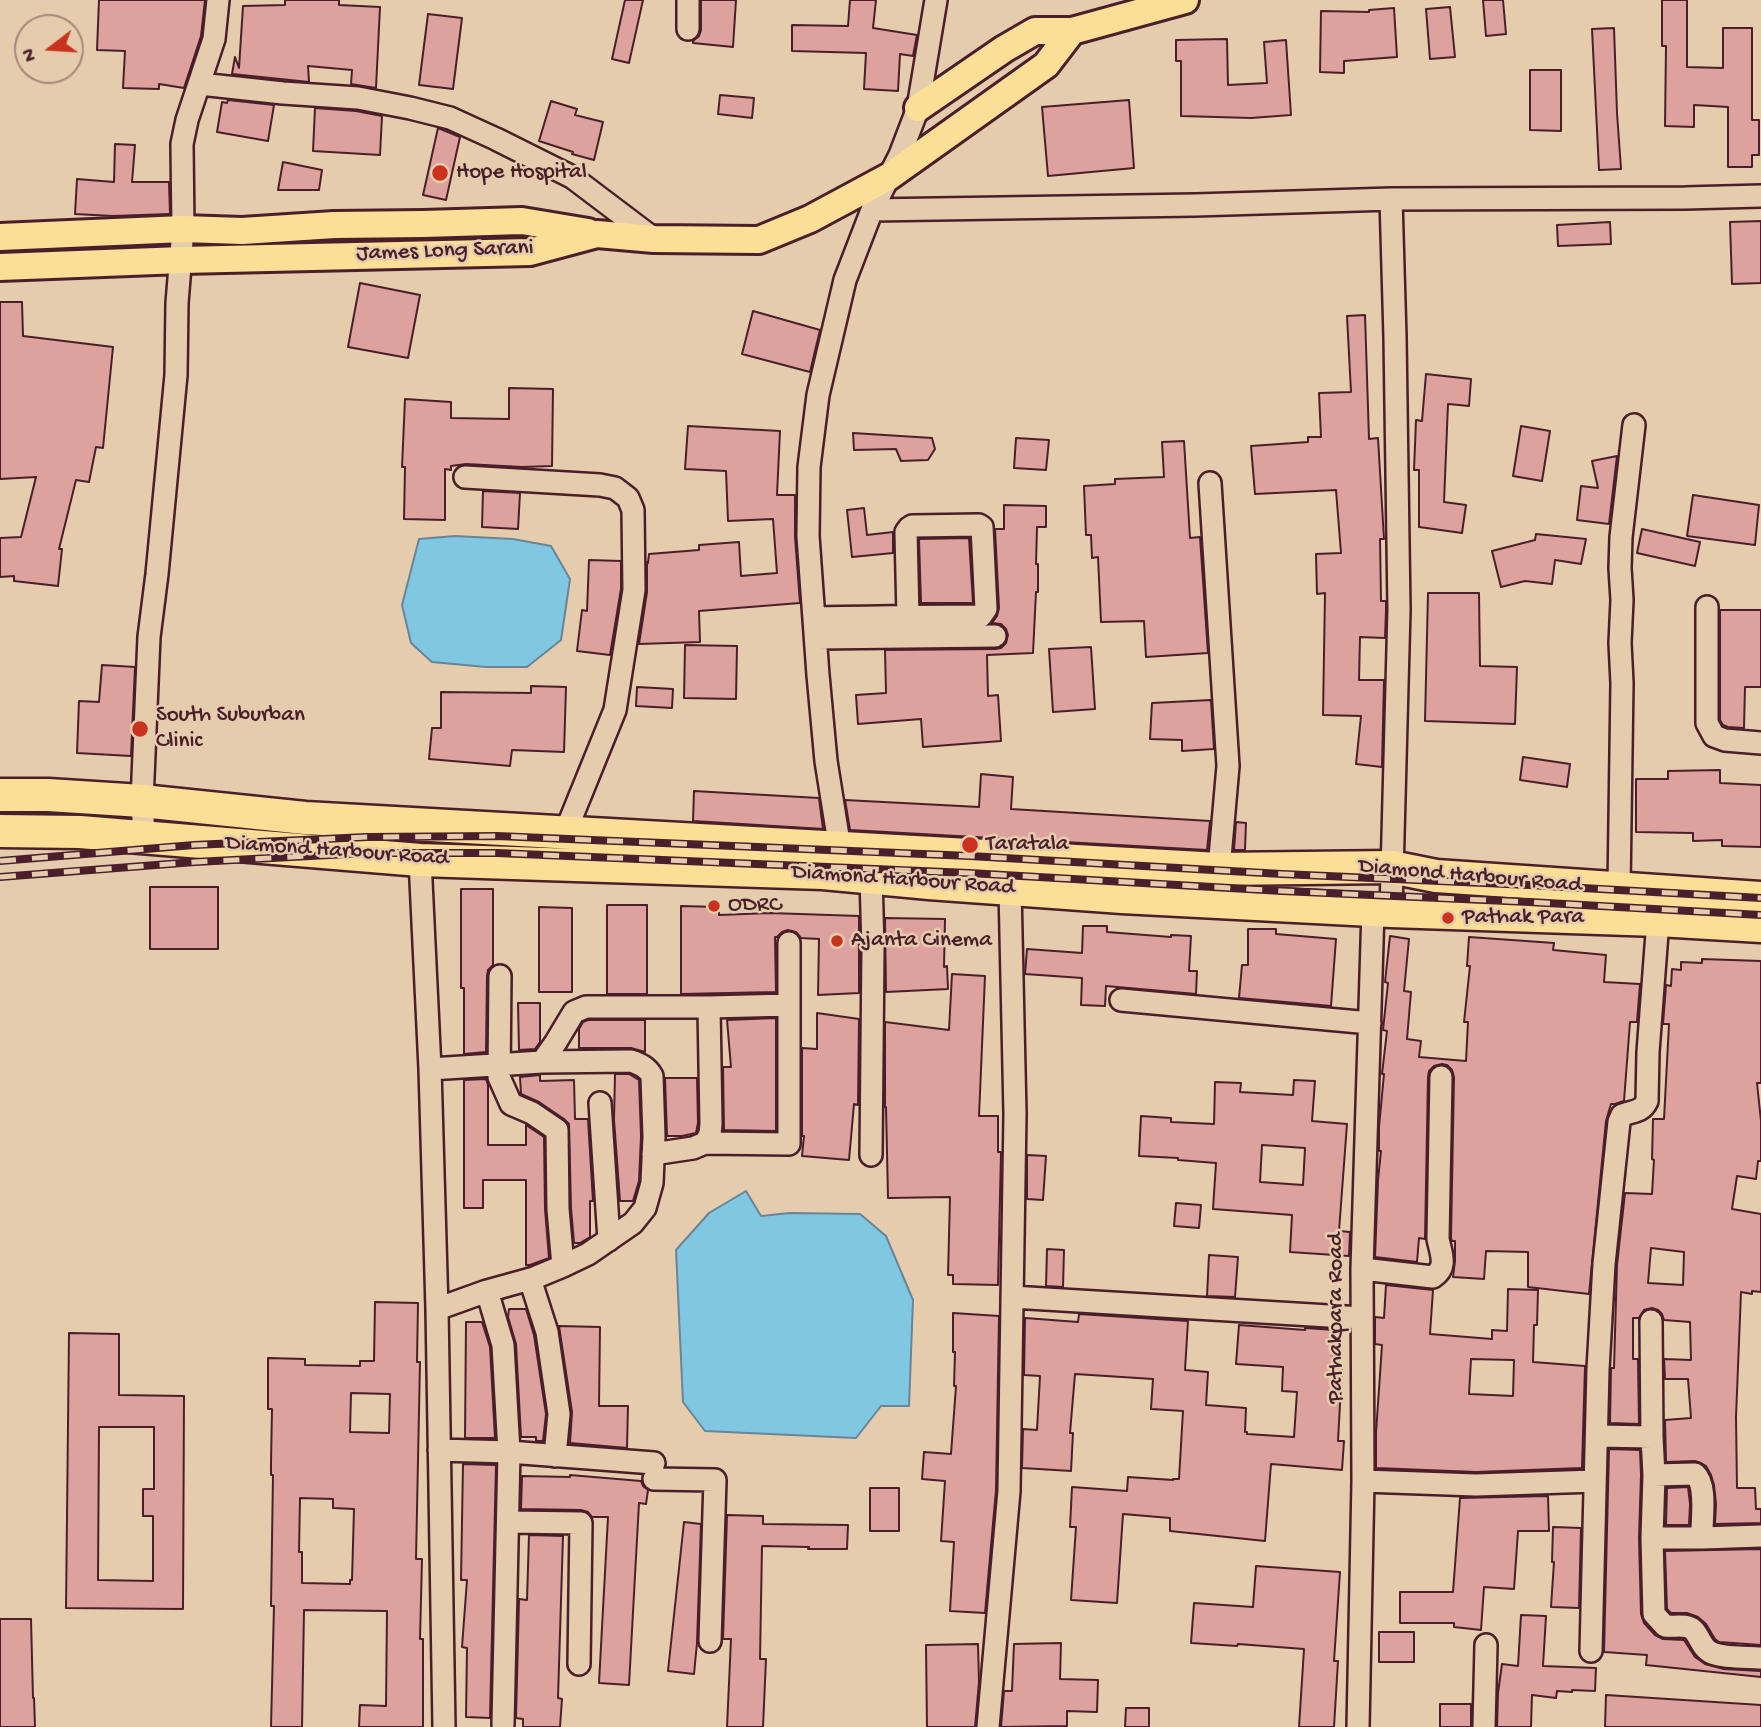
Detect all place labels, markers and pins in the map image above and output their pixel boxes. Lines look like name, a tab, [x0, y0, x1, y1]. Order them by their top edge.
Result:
place label: Hope Hospital	[456, 159, 587, 187]
marker: Hope Hospital	[430, 163, 450, 183]
place label: South Suburban Clinic	[156, 702, 305, 756]
marker: South Suburban Clinic	[130, 719, 150, 739]
place label: Taratala	[986, 831, 1069, 859]
marker: Taratala	[960, 835, 980, 855]
place label: ODRC	[728, 892, 781, 920]
marker: ODRC	[706, 898, 722, 914]
place label: Pathak Para	[1462, 904, 1584, 932]
marker: Pathak Para	[1440, 910, 1456, 926]
place label: Ajanta Cinema	[851, 927, 992, 955]
marker: Ajanta Cinema	[829, 933, 845, 949]

